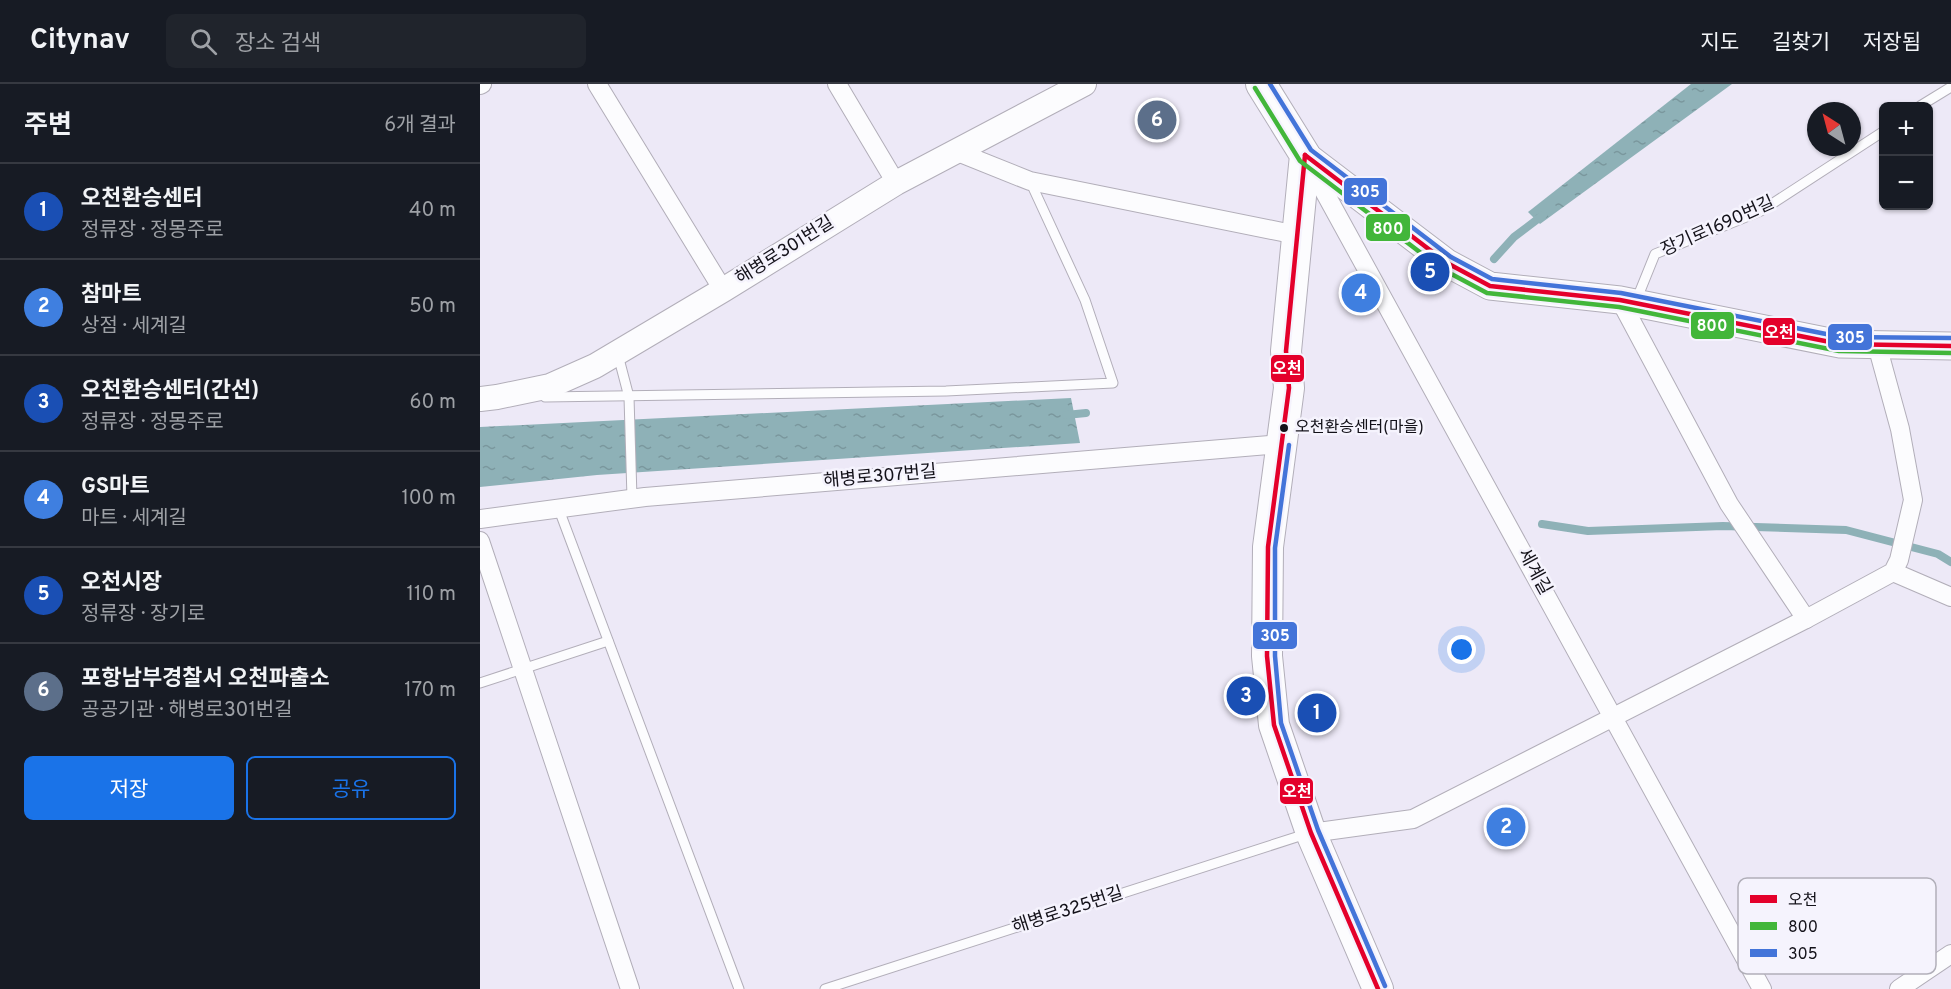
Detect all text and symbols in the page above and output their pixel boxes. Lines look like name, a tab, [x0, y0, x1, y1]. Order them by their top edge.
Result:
search box	[166, 14, 586, 68]
text: Citynav	[30, 23, 130, 59]
icon: search	[187, 25, 220, 58]
text: 지도	[1700, 30, 1739, 57]
text: 길찾기	[1772, 30, 1830, 57]
text: 저장됨	[1863, 30, 1921, 57]
text: 장소 검색	[235, 31, 321, 58]
pin: 6	[1138, 98, 1176, 142]
north arrow	[1807, 102, 1861, 156]
map controls	[1879, 102, 1933, 210]
button: +	[1879, 102, 1933, 156]
text: 주변	[24, 110, 72, 143]
text: 6개 결과	[384, 113, 456, 139]
button: −	[1879, 156, 1933, 210]
line badge: 305	[1343, 177, 1388, 206]
text: 305	[1350, 183, 1380, 203]
text: 오천환승센터	[81, 186, 202, 213]
street label: 장기로1690번길	[1658, 192, 1778, 262]
text: 1	[40, 198, 48, 224]
text: 40 m	[409, 198, 456, 224]
street label: 해병로301번길	[732, 212, 838, 290]
line badge: 800	[1365, 213, 1411, 242]
text: 정류장 · 정몽주로	[81, 218, 224, 244]
text: 800	[1373, 220, 1403, 240]
pin: 5	[1410, 250, 1450, 294]
pin: 4	[1342, 270, 1380, 316]
text: 참마트	[81, 282, 142, 309]
text: 2	[37, 294, 50, 320]
text: 50 m	[409, 294, 456, 320]
line badge: 800	[1690, 311, 1735, 340]
text: 상점 · 세계길	[81, 314, 187, 340]
text: 800	[1697, 317, 1727, 337]
line badge: 오천	[1762, 317, 1796, 346]
text: 오천	[1764, 323, 1794, 344]
line badge: 305	[1827, 323, 1873, 351]
text: 305	[1835, 329, 1865, 349]
line badge: 오천	[1270, 354, 1305, 383]
text: 오천	[1272, 359, 1302, 380]
text: 오천환승센터(간선)	[81, 378, 259, 405]
text: 3	[38, 390, 50, 416]
text: 60 m	[410, 390, 456, 416]
text: 정류장 · 정몽주로	[81, 410, 224, 436]
place label: 오천환승센터(마을)	[1295, 418, 1424, 438]
marker: 오천환승센터(마을)	[1278, 422, 1290, 434]
street label: 해병로307번길	[822, 461, 938, 493]
text: GS마트	[81, 474, 150, 501]
text: 4	[37, 486, 50, 512]
text: 100 m	[401, 486, 456, 512]
text: 마트 · 세계길	[81, 506, 187, 532]
street label: 세계길	[1512, 545, 1556, 599]
text: 오천시장	[81, 570, 162, 597]
text: 5	[37, 582, 50, 608]
text: 110 m	[407, 582, 456, 608]
text: 정류장 · 장기로	[81, 602, 205, 628]
line badge: 305	[1252, 621, 1298, 650]
text: 305	[1260, 627, 1290, 647]
your location	[1447, 635, 1476, 664]
text: 포항남부경찰서 오천파출소	[81, 666, 329, 693]
pin: 3	[1226, 674, 1266, 718]
text: 6	[37, 678, 50, 704]
text: 170 m	[404, 678, 456, 704]
pin: 1	[1298, 690, 1336, 736]
text: 공공기관 · 해병로301번길	[81, 698, 293, 724]
button: 저장	[24, 756, 234, 820]
button: 공유	[246, 756, 456, 820]
line badge: 오천	[1279, 777, 1314, 805]
text: 오천	[1282, 782, 1312, 803]
pin: 2	[1486, 804, 1526, 850]
legend	[1738, 878, 1936, 974]
street label: 해병로325번길	[1010, 882, 1126, 940]
text: 오천	[1788, 891, 1817, 911]
text: 800	[1788, 918, 1818, 938]
text: 305	[1788, 945, 1818, 965]

